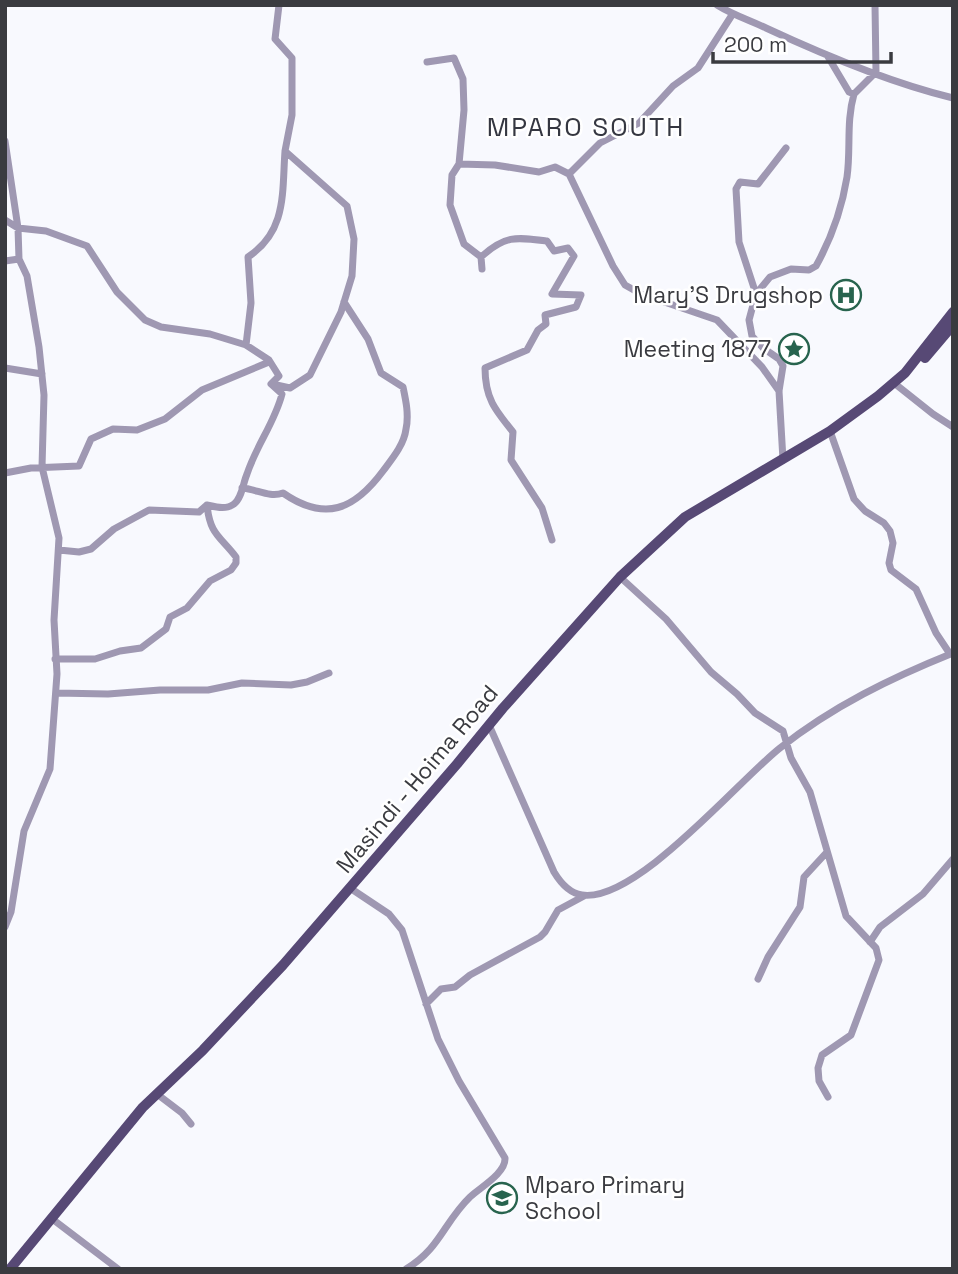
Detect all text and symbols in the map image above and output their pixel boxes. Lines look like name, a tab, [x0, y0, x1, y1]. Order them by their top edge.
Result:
scale bar	[713, 21, 892, 65]
text: 200 m	[724, 31, 787, 58]
district label: MPARO SOUTH	[487, 110, 685, 144]
hospital icon: Mary'S Drugshop	[829, 278, 863, 312]
place label: Mary'S Drugshop	[633, 280, 823, 310]
place icon: Meeting 1877	[777, 332, 811, 366]
place label: Meeting 1877	[624, 334, 771, 364]
street label: Masindi - Hoima Road	[329, 679, 505, 879]
place label: Mparo Primary School	[525, 1170, 685, 1226]
school or university icon: Mparo Primary School	[485, 1181, 519, 1215]

